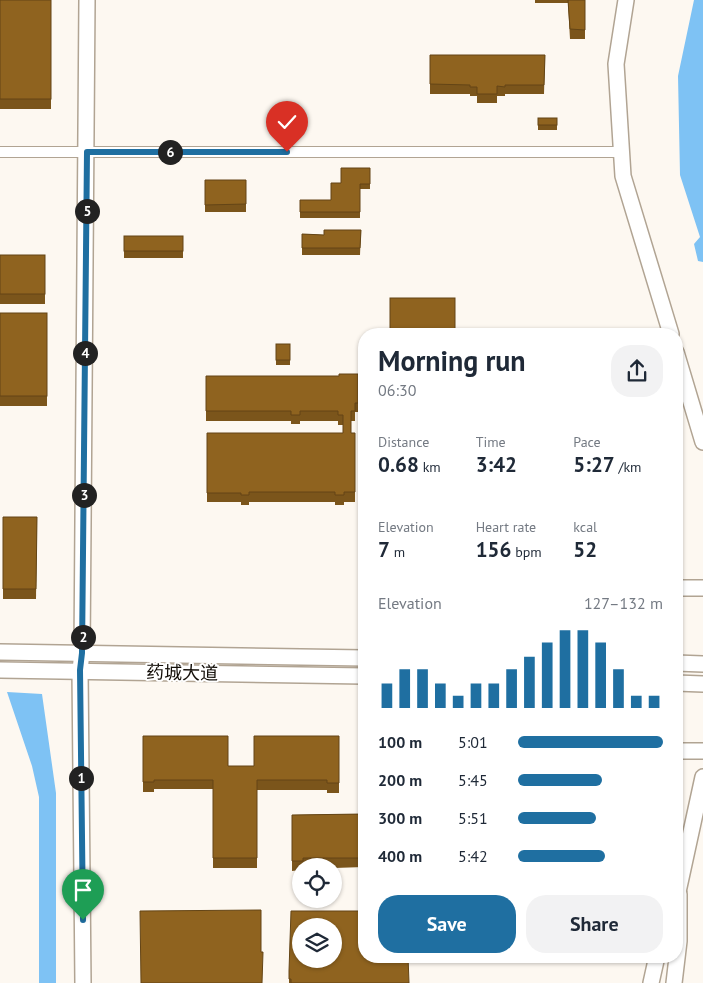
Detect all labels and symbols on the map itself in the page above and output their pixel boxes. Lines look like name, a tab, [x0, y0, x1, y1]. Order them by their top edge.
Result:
pin	[266, 101, 308, 152]
pin: 6	[158, 140, 182, 164]
pin: 5	[74, 198, 100, 224]
pin: 4	[72, 340, 98, 366]
pin: 3	[72, 482, 96, 508]
pin: 2	[70, 624, 96, 650]
street label: 药城大道	[146, 660, 218, 685]
pin: 1	[68, 766, 94, 790]
pin	[62, 869, 104, 920]

